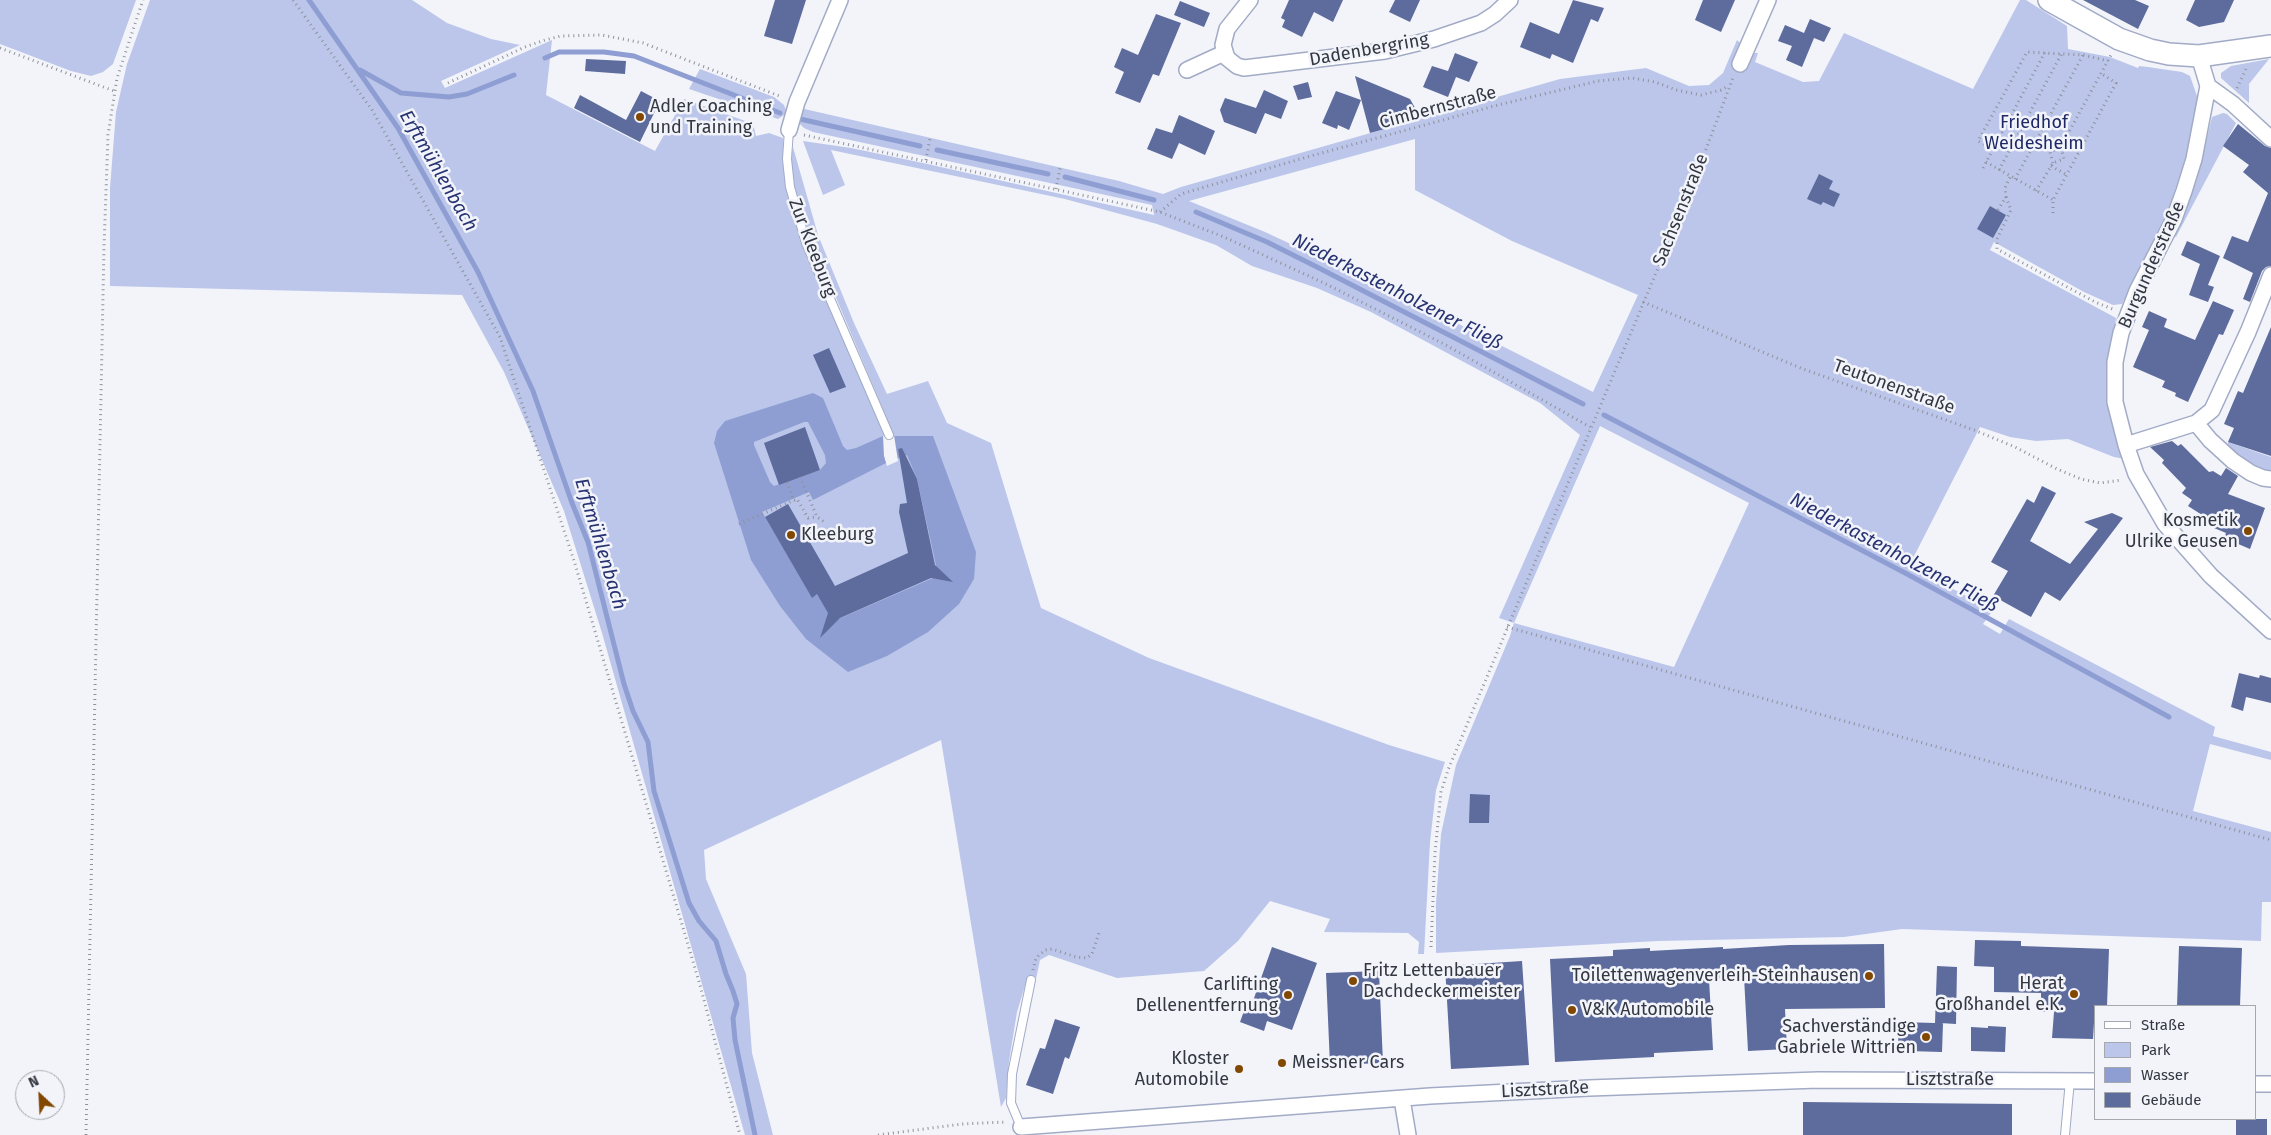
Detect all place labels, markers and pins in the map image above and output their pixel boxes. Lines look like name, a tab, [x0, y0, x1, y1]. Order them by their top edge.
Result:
place label: Adler Coaching und Training	[650, 96, 772, 138]
marker: Adler Coaching und Training	[634, 111, 646, 123]
place label: Kosmetik Ulrike Geusen	[2125, 510, 2238, 552]
place label: Kleeburg	[801, 524, 874, 546]
marker: Kosmetik Ulrike Geusen	[2242, 525, 2254, 537]
marker: Kleeburg	[785, 529, 797, 541]
place label: Fritz Lettenbauer Dachdeckermeister	[1363, 960, 1520, 1002]
place label: Toilettenwagenverleih-Steinhausen	[1572, 965, 1859, 987]
marker: Toilettenwagenverleih-Steinhausen	[1863, 970, 1875, 982]
place label: Herat Großhandel e.K.	[1935, 973, 2064, 1016]
place label: Carlifting Dellenentfernung	[1135, 974, 1278, 1016]
marker: Fritz Lettenbauer Dachdeckermeister	[1347, 975, 1359, 987]
marker: Herat Großhandel e.K.	[2068, 988, 2080, 1000]
marker: Carlifting Dellenentfernung	[1282, 989, 1294, 1001]
place label: V&K Automobile	[1582, 999, 1714, 1021]
marker: V&K Automobile	[1566, 1004, 1578, 1016]
place label: Sachverständige Gabriele Wittrien	[1777, 1016, 1916, 1058]
marker: Sachverständige Gabriele Wittrien	[1920, 1031, 1932, 1043]
place label: Kloster Automobile	[1135, 1048, 1229, 1090]
place label: Meissner Cars	[1292, 1052, 1404, 1074]
marker: Meissner Cars	[1276, 1057, 1288, 1069]
marker: Kloster Automobile	[1233, 1063, 1245, 1075]

